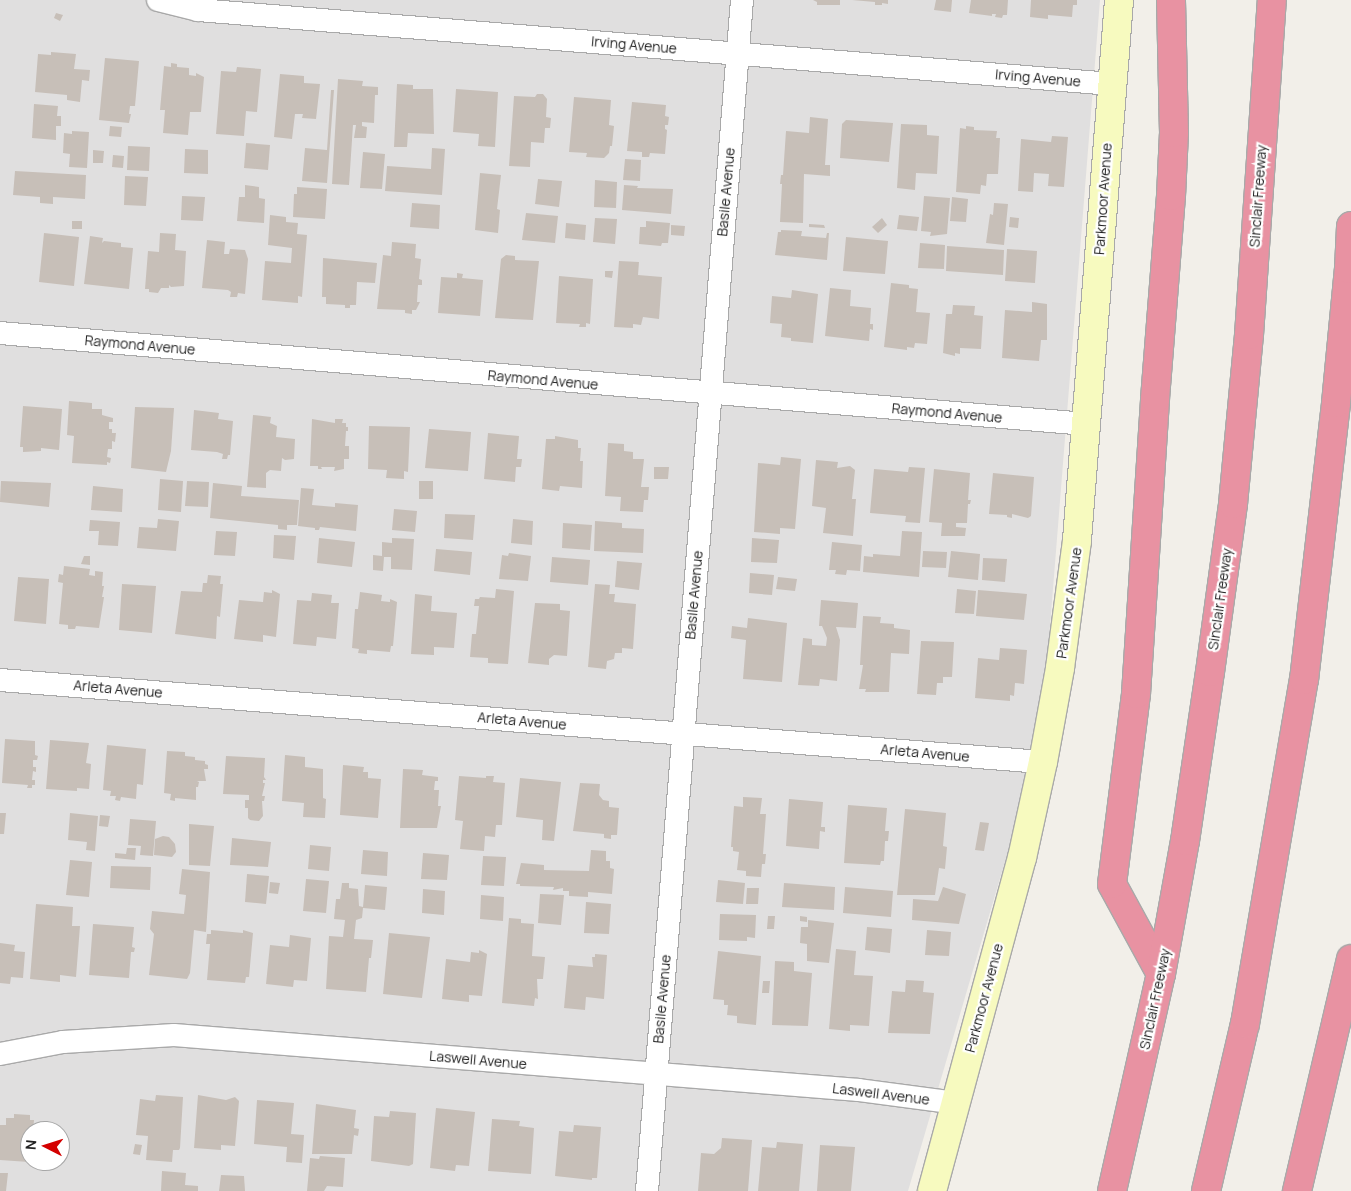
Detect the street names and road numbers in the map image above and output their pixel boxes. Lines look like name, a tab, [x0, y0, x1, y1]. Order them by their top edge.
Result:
street label: Irving Avenue	[590, 33, 678, 57]
street label: Irving Avenue	[994, 66, 1082, 90]
street label: Parkmoor Avenue	[1091, 143, 1115, 255]
street label: Sinclair Freeway	[1246, 144, 1270, 248]
street label: Basile Avenue	[714, 147, 738, 237]
street label: Raymond Avenue	[84, 332, 196, 358]
street label: Raymond Avenue	[487, 367, 599, 393]
street label: Raymond Avenue	[891, 400, 1003, 426]
street label: Parkmoor Avenue	[1053, 546, 1085, 660]
street label: Sinclair Freeway	[1205, 547, 1235, 651]
street label: Basile Avenue	[682, 550, 706, 640]
street label: Arleta Avenue	[73, 677, 163, 701]
street label: Arleta Avenue	[477, 709, 567, 733]
street label: Arleta Avenue	[880, 741, 970, 765]
street label: Parkmoor Avenue	[961, 942, 1007, 1054]
street label: Sinclair Freeway	[1136, 947, 1174, 1051]
street label: Basile Avenue	[650, 954, 674, 1044]
street label: Laswell Avenue	[428, 1047, 528, 1073]
street label: Laswell Avenue	[831, 1080, 931, 1108]

